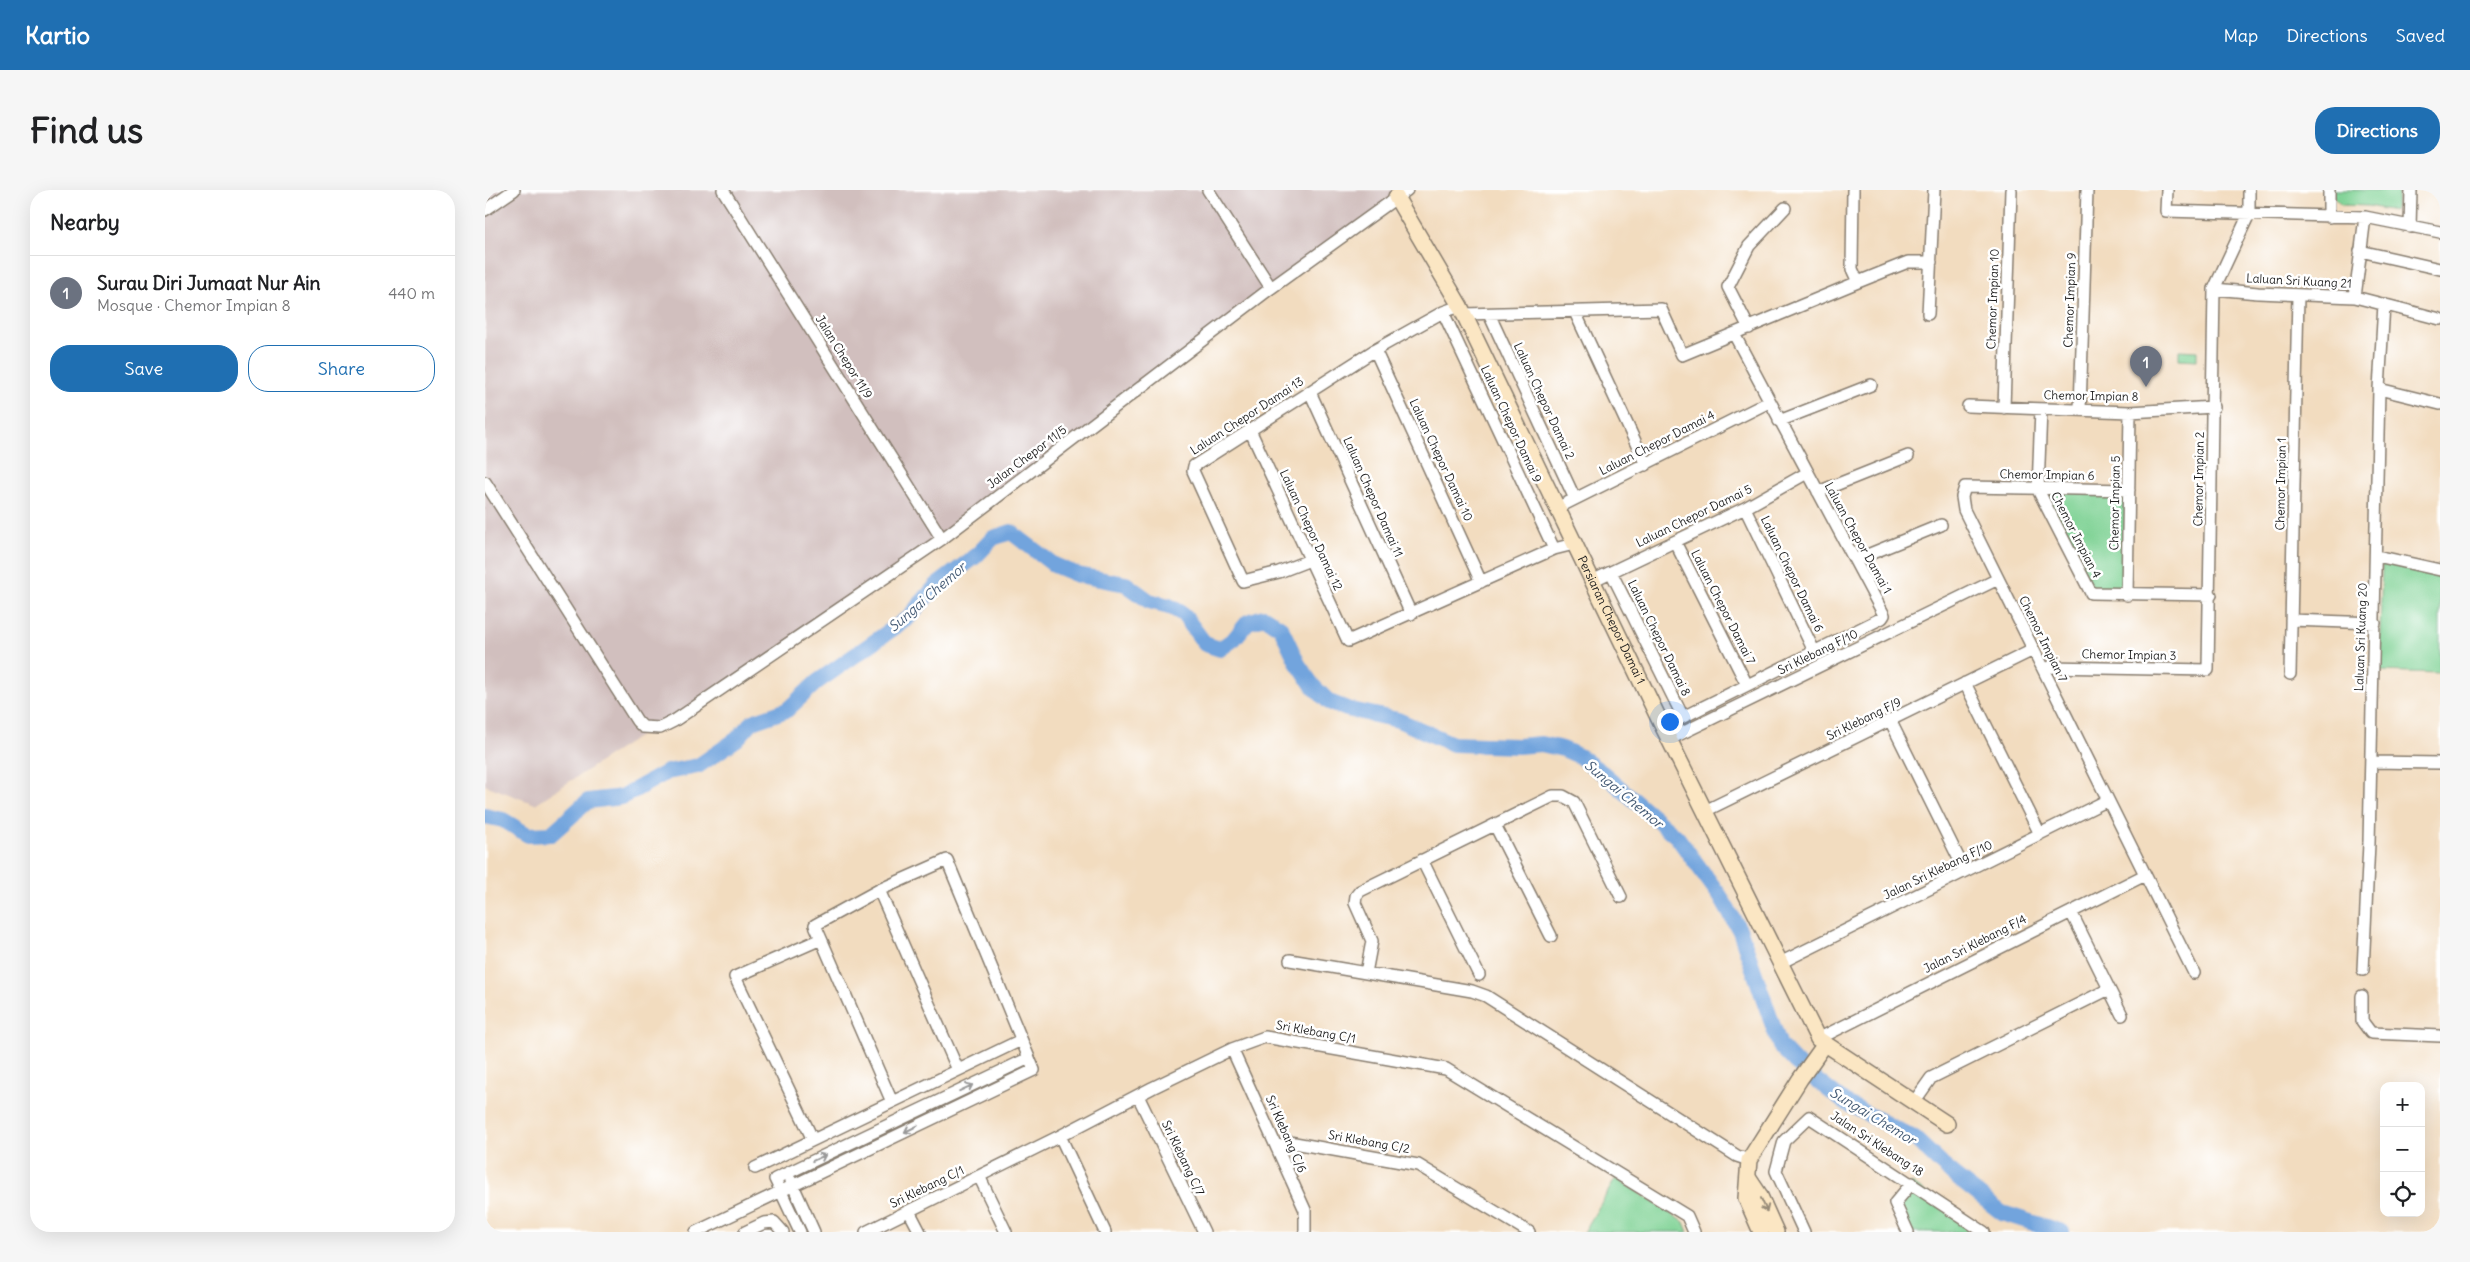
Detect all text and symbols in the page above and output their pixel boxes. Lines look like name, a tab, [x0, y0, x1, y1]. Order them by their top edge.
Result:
text: Kartio	[25, 20, 90, 50]
text: Map	[2223, 24, 2258, 47]
text: Directions	[2286, 24, 2368, 47]
text: Saved	[2396, 24, 2445, 47]
button: Directions	[2315, 107, 2440, 154]
text: Find us	[30, 108, 143, 152]
text: Nearby	[50, 209, 120, 236]
street label: Chemor Impian 10	[1983, 248, 2002, 350]
street label: Chemor Impian 9	[2060, 252, 2079, 348]
street label: Laluan Sri Kuang 21	[2246, 270, 2352, 291]
text: Surau Diri Jumaat Nur Ain	[97, 271, 321, 295]
text: 1	[63, 283, 69, 303]
text: 440 m	[388, 283, 435, 303]
text: Mosque · Chemor Impian 8	[97, 295, 291, 315]
street label: Jalan Chepor 11/9	[813, 312, 876, 401]
street label: Laluan Chepor Damai 2	[1511, 340, 1578, 462]
button: Save	[50, 345, 238, 392]
button: Share	[248, 345, 435, 392]
pin: 1	[2130, 346, 2162, 387]
street label: Laluan Chepor Damai 9	[1478, 363, 1545, 485]
street label: Laluan Chepor Damai 13	[1187, 373, 1306, 458]
street label: Chemor Impian 8	[2043, 387, 2139, 404]
street label: Laluan Chepor Damai 10	[1407, 396, 1476, 523]
street label: Laluan Chepor Damai 4	[1597, 407, 1717, 478]
street label: Jalan Chepor 11/5	[984, 422, 1069, 491]
street label: Chemor Impian 2	[2190, 431, 2207, 526]
street label: Laluan Chepor Damai 11	[1340, 434, 1407, 559]
street label: Chemor Impian 1	[2272, 437, 2289, 531]
street label: Chemor Impian 5	[2106, 455, 2123, 551]
street label: Chemor Impian 6	[1999, 466, 2095, 483]
street label: Laluan Chepor Damai 12	[1277, 467, 1346, 593]
street label: Laluan Chepor Damai 1	[1822, 479, 1895, 596]
street label: Laluan Chepor Damai 5	[1633, 481, 1754, 550]
street label: Chemor Impian 4	[2048, 489, 2105, 581]
street label: Laluan Chepor Damai 6	[1758, 513, 1827, 634]
street label: Laluan Chepor Damai 7	[1688, 547, 1759, 667]
street label: Persiaran Chepor Damai 1	[1575, 553, 1649, 686]
water label: Sungai Chemor	[884, 557, 971, 636]
street label: Laluan Chepor Damai 8	[1625, 577, 1694, 698]
street label: Laluan Sri Kuang 20	[2351, 582, 2370, 692]
street label: Chemor Impian 7	[2016, 593, 2071, 684]
street label: Sri Klebang F/10	[1775, 626, 1860, 677]
street label: Chemor Impian 3	[2081, 646, 2177, 663]
street label: Sri Klebang F/9	[1824, 694, 1904, 743]
your location	[1657, 709, 1683, 735]
water label: Sungai Chemor	[1581, 756, 1669, 834]
street label: Jalan Sri Klebang F/10	[1881, 837, 1995, 902]
street label: Jalan Sri Klebang F/4	[1921, 911, 2029, 976]
street label: Sri Klebang C/1	[1275, 1017, 1357, 1046]
map controls	[2380, 1082, 2425, 1217]
button: +	[2380, 1082, 2425, 1127]
one-way arrow	[958, 1083, 973, 1092]
water label: Sungai Chemor	[1827, 1083, 1921, 1150]
street label: Sri Klebang C/6	[1263, 1093, 1310, 1175]
street label: Jalan Sri Klebang 18	[1828, 1108, 1927, 1179]
street label: Sri Klebang C/7	[1159, 1118, 1208, 1198]
one-way arrow	[904, 1124, 919, 1134]
street label: Sri Klebang C/2	[1327, 1127, 1411, 1156]
button: −	[2380, 1127, 2425, 1172]
one-way arrow	[812, 1152, 827, 1162]
street label: Sri Klebang C/1	[887, 1162, 966, 1211]
button: locate	[2380, 1172, 2425, 1217]
one-way arrow	[1759, 1197, 1769, 1212]

